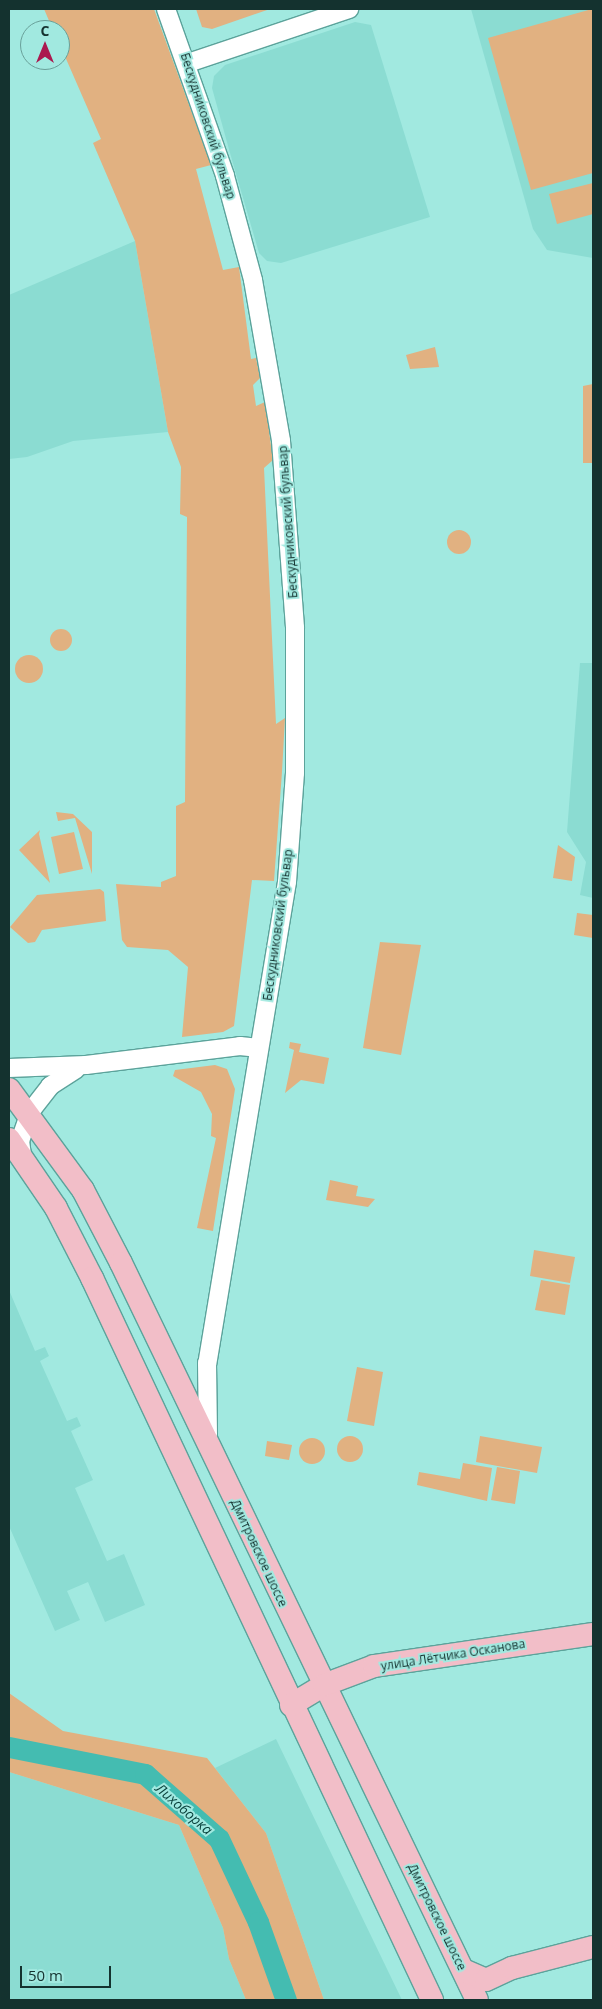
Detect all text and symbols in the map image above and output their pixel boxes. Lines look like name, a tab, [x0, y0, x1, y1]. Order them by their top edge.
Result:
north arrow	[20, 20, 70, 70]
text: С	[41, 21, 49, 40]
street label: Бескудниковский бульвар	[178, 51, 238, 201]
street label: Бескудниковский бульвар	[275, 445, 301, 599]
street label: Бескудниковский бульвар	[260, 848, 296, 1002]
street label: Дмитровское шоссе	[228, 1497, 290, 1609]
street label: улица Лётчика Осканова	[380, 1636, 526, 1674]
water label: Лихоборка	[152, 1780, 216, 1838]
street label: Дмитровское шоссе	[405, 1861, 469, 1973]
scale bar	[22, 1956, 114, 1988]
text: 50 m	[28, 1965, 63, 1985]

